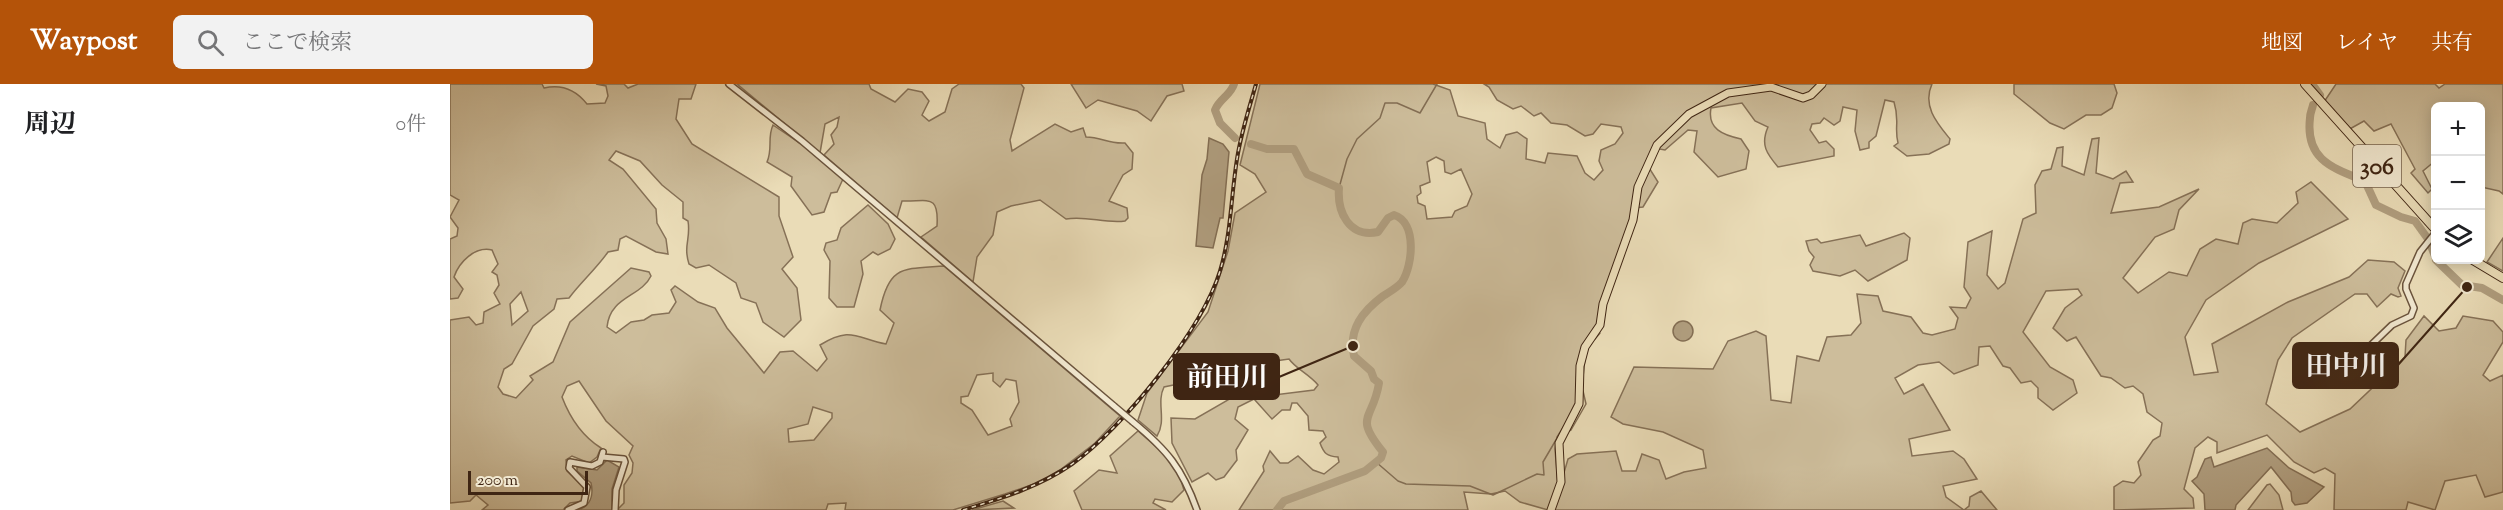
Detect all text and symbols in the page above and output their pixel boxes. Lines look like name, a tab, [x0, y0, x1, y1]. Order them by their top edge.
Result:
search box	[173, 15, 593, 69]
text: Waypost	[30, 22, 137, 62]
icon: search	[194, 26, 227, 59]
text: ここで検索	[242, 28, 352, 60]
text: 地図	[2261, 29, 2303, 59]
text: レイヤ	[2336, 29, 2398, 59]
text: 共有	[2431, 29, 2473, 59]
map controls	[2431, 102, 2485, 264]
button: +	[2431, 102, 2485, 156]
text: 周辺	[24, 107, 76, 144]
text: 0件	[395, 111, 426, 140]
road number: 306	[2353, 145, 2401, 187]
button: −	[2431, 156, 2485, 210]
button: layers	[2431, 210, 2485, 264]
callout: 田中川	[2293, 343, 2398, 388]
text: 田中川	[2306, 349, 2387, 388]
callout: 前田川	[1174, 354, 1279, 399]
text: 前田川	[1187, 360, 1268, 399]
scale bar	[468, 468, 588, 496]
text: 200 m	[477, 470, 518, 493]

